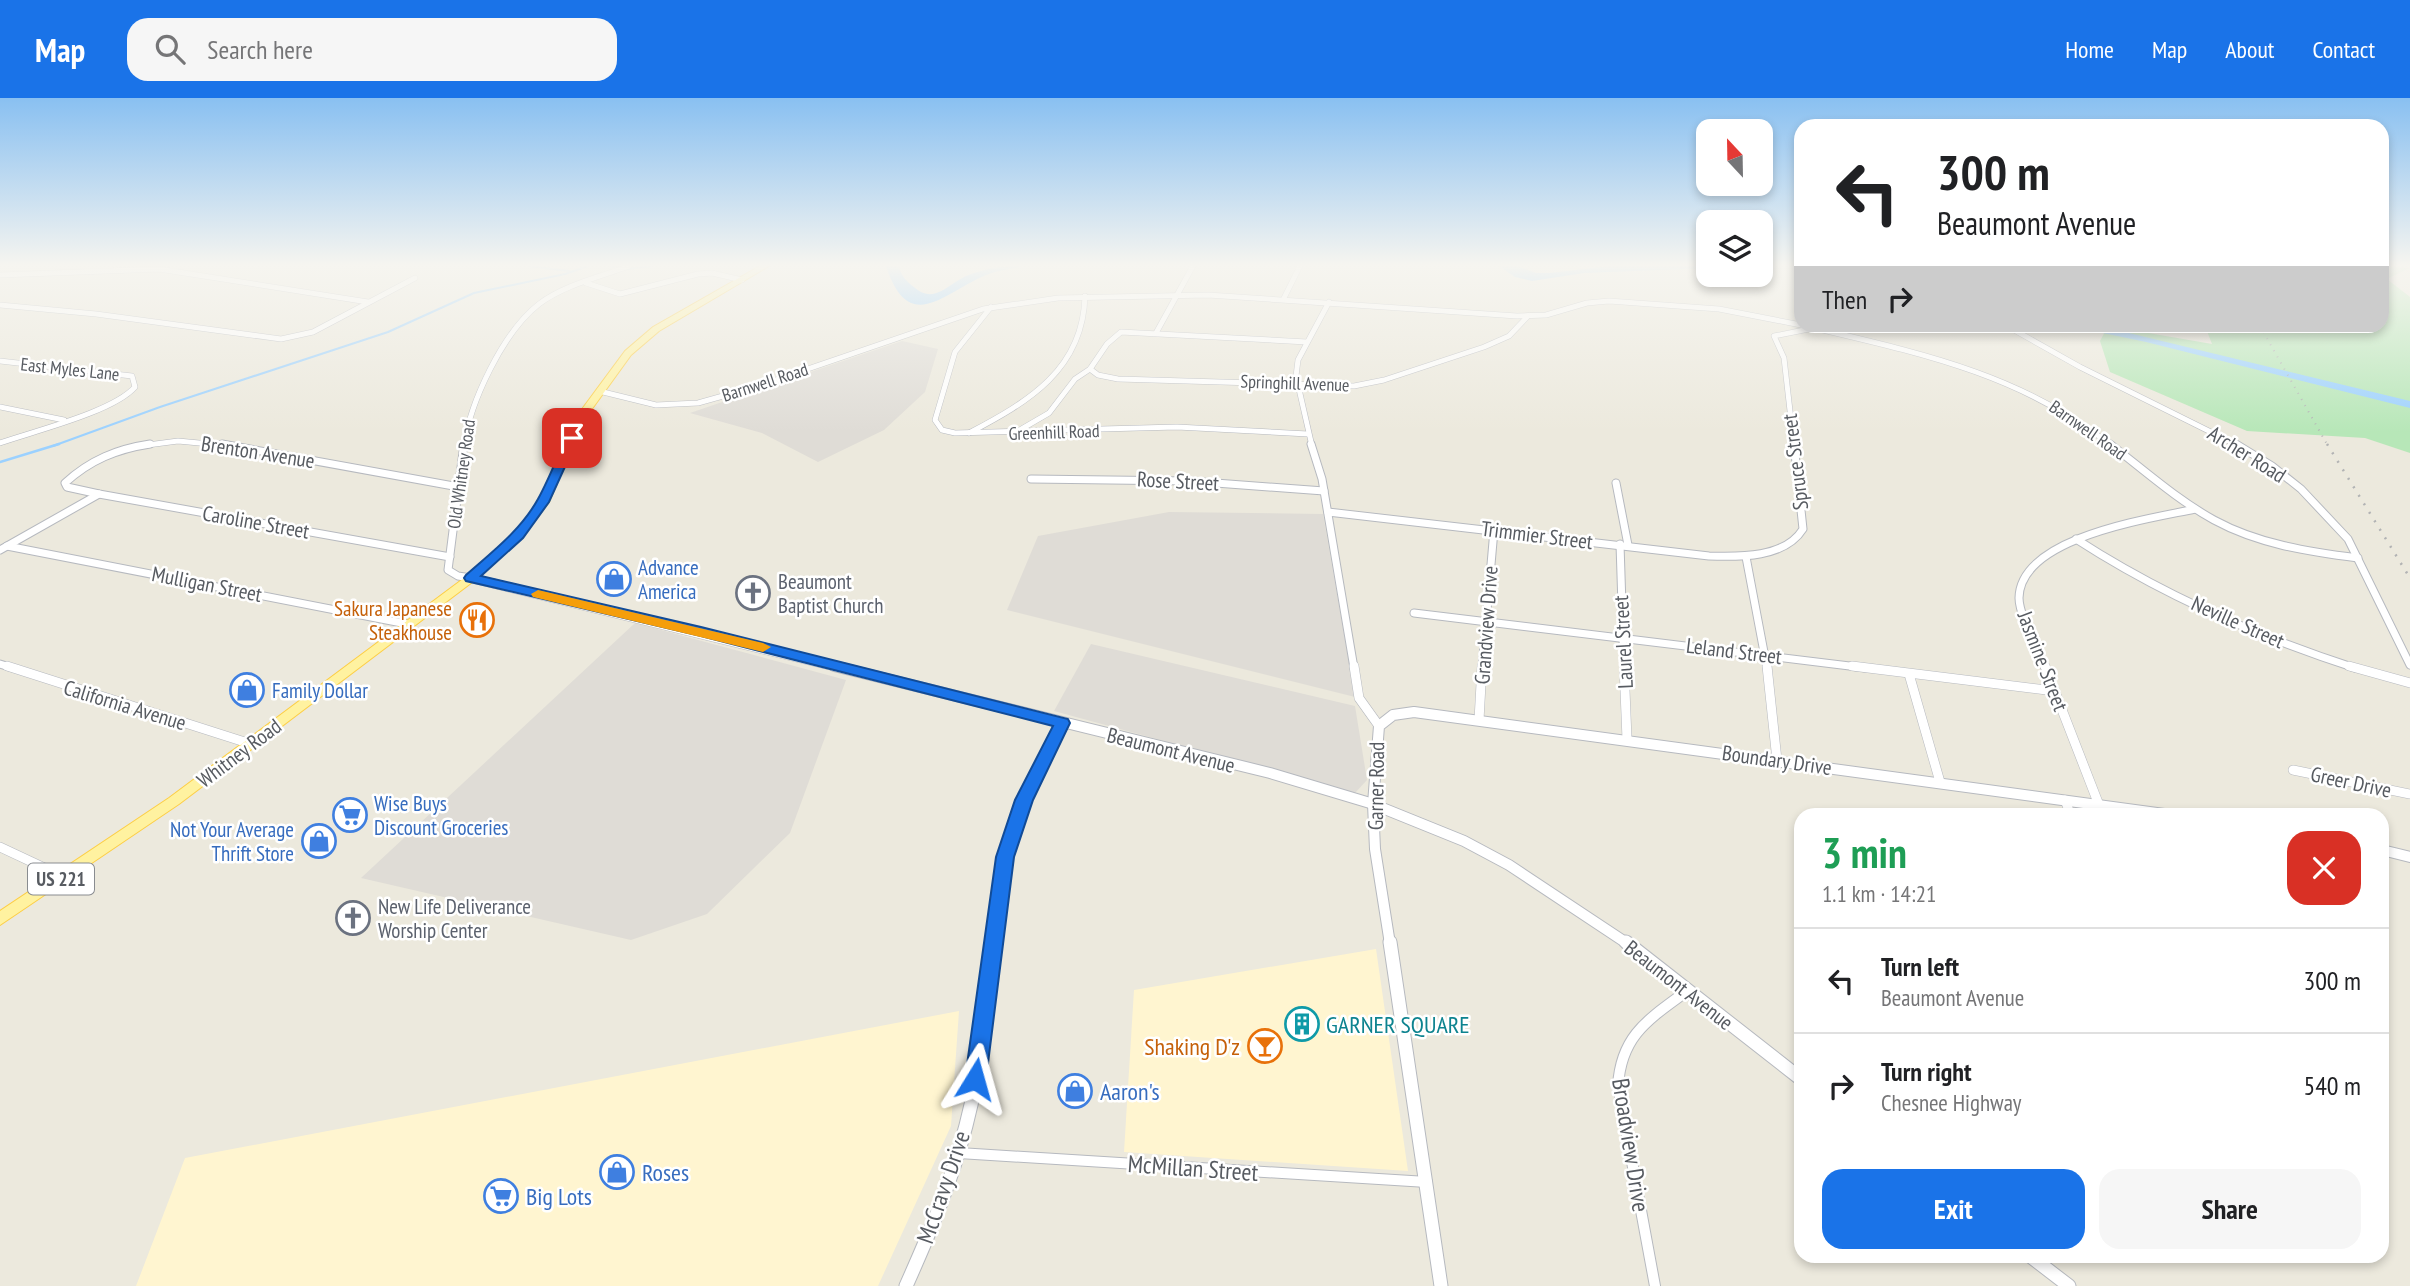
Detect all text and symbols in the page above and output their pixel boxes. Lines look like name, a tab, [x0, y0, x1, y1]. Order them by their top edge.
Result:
search box	[127, 18, 617, 81]
text: Map	[35, 28, 85, 71]
icon: search	[151, 30, 189, 68]
text: Search here	[207, 33, 313, 66]
text: Home	[2065, 34, 2114, 65]
text: Map	[2152, 34, 2187, 65]
text: About	[2225, 34, 2274, 65]
text: Contact	[2312, 34, 2375, 65]
north arrow	[1696, 119, 1773, 196]
map controls	[1696, 119, 1773, 287]
text: 300 m	[1937, 140, 2050, 204]
icon: left	[1822, 147, 1913, 238]
text: Beaumont Avenue	[1937, 202, 2136, 244]
button: layers	[1696, 210, 1773, 287]
icon: right	[1881, 280, 1919, 318]
text: Then	[1822, 283, 1867, 316]
street label: East Myles Lane	[19, 352, 121, 386]
street label: Barnwell Road	[719, 357, 811, 407]
street label: Springhill Avenue	[1240, 370, 1350, 396]
street label: Barnwell Road	[2045, 395, 2131, 465]
pin	[542, 408, 602, 468]
street label: Spruce Street	[1776, 412, 1814, 512]
street label: Old Whitney Road	[442, 418, 480, 530]
icon: arrive	[553, 419, 591, 457]
street label: Greenhill Road	[1008, 419, 1100, 445]
street label: Archer Road	[2203, 419, 2291, 489]
street label: Brenton Avenue	[199, 430, 317, 474]
street label: Rose Street	[1136, 465, 1220, 497]
street label: Caroline Street	[201, 499, 312, 545]
street label: Trimmier Street	[1480, 515, 1595, 555]
place label: Advance America	[638, 554, 699, 605]
street label: Mulligan Street	[150, 560, 264, 608]
shop icon: Advance America	[595, 560, 633, 598]
street label: Grandview Drive	[1468, 565, 1504, 685]
place label: Beaumont Baptist Church	[778, 568, 884, 619]
church icon: Beaumont Baptist Church	[734, 574, 772, 612]
street label: Neville Street	[2187, 590, 2289, 654]
place label: Sakura Japanese Steakhouse	[334, 595, 452, 646]
street label: Laurel Street	[1607, 595, 1639, 689]
restaurant icon: Sakura Japanese Steakhouse	[458, 601, 496, 639]
street label: Jasmine Street	[2011, 606, 2074, 715]
street label: Leland Street	[1685, 632, 1784, 670]
shop icon: Family Dollar	[228, 671, 266, 709]
street label: California Avenue	[61, 674, 189, 736]
place label: Family Dollar	[272, 677, 368, 704]
street label: Whitney Road	[191, 712, 287, 794]
street label: Beaumont Avenue	[1104, 721, 1238, 779]
street label: Boundary Drive	[1720, 739, 1834, 781]
street label: Garner Road	[1362, 742, 1390, 830]
street label: Greer Drive	[2308, 760, 2394, 804]
place label: Wise Buys Discount Groceries	[374, 790, 508, 841]
supermarket icon: Wise Buys Discount Groceries	[331, 796, 369, 834]
place label: Not Your Average Thrift Store	[170, 816, 294, 867]
shop icon: Not Your Average Thrift Store	[300, 822, 338, 860]
text: 3 min	[1822, 825, 1907, 880]
button: close	[2287, 831, 2361, 905]
road number: US 221	[28, 864, 94, 894]
text: 1.1 km · 14:21	[1822, 879, 1936, 908]
place label: New Life Deliverance Worship Center	[378, 893, 531, 944]
church icon: New Life Deliverance Worship Center	[334, 899, 372, 937]
street label: Beaumont Avenue	[1619, 934, 1739, 1036]
text: Turn left	[1881, 950, 1959, 983]
icon: left	[1822, 962, 1860, 1000]
text: 300 m	[2303, 964, 2361, 997]
text: Beaumont Avenue	[1881, 983, 2024, 1012]
building icon: GARNER SQUARE	[1283, 1005, 1321, 1043]
place label: GARNER SQUARE	[1326, 1009, 1470, 1040]
bar icon: Shaking D'z	[1246, 1027, 1284, 1065]
place label: Shaking D'z	[1144, 1031, 1240, 1062]
position arrow	[938, 1042, 1012, 1116]
text: Turn right	[1881, 1055, 1972, 1088]
icon: right	[1822, 1067, 1860, 1105]
text: 540 m	[2303, 1069, 2361, 1102]
shop icon: Aaron's	[1056, 1072, 1094, 1110]
place label: Aaron's	[1100, 1076, 1160, 1107]
street label: Broadview Drive	[1605, 1076, 1657, 1214]
text: Chesnee Highway	[1881, 1088, 2022, 1117]
street label: McCravy Drive	[909, 1126, 977, 1248]
street label: McMillan Street	[1127, 1148, 1260, 1188]
shop icon: Roses	[598, 1153, 636, 1191]
place label: Roses	[642, 1157, 689, 1188]
button: Exit	[1822, 1169, 2085, 1249]
button: Share	[2099, 1169, 2361, 1249]
supermarket icon: Big Lots	[482, 1177, 520, 1215]
place label: Big Lots	[526, 1181, 592, 1212]

